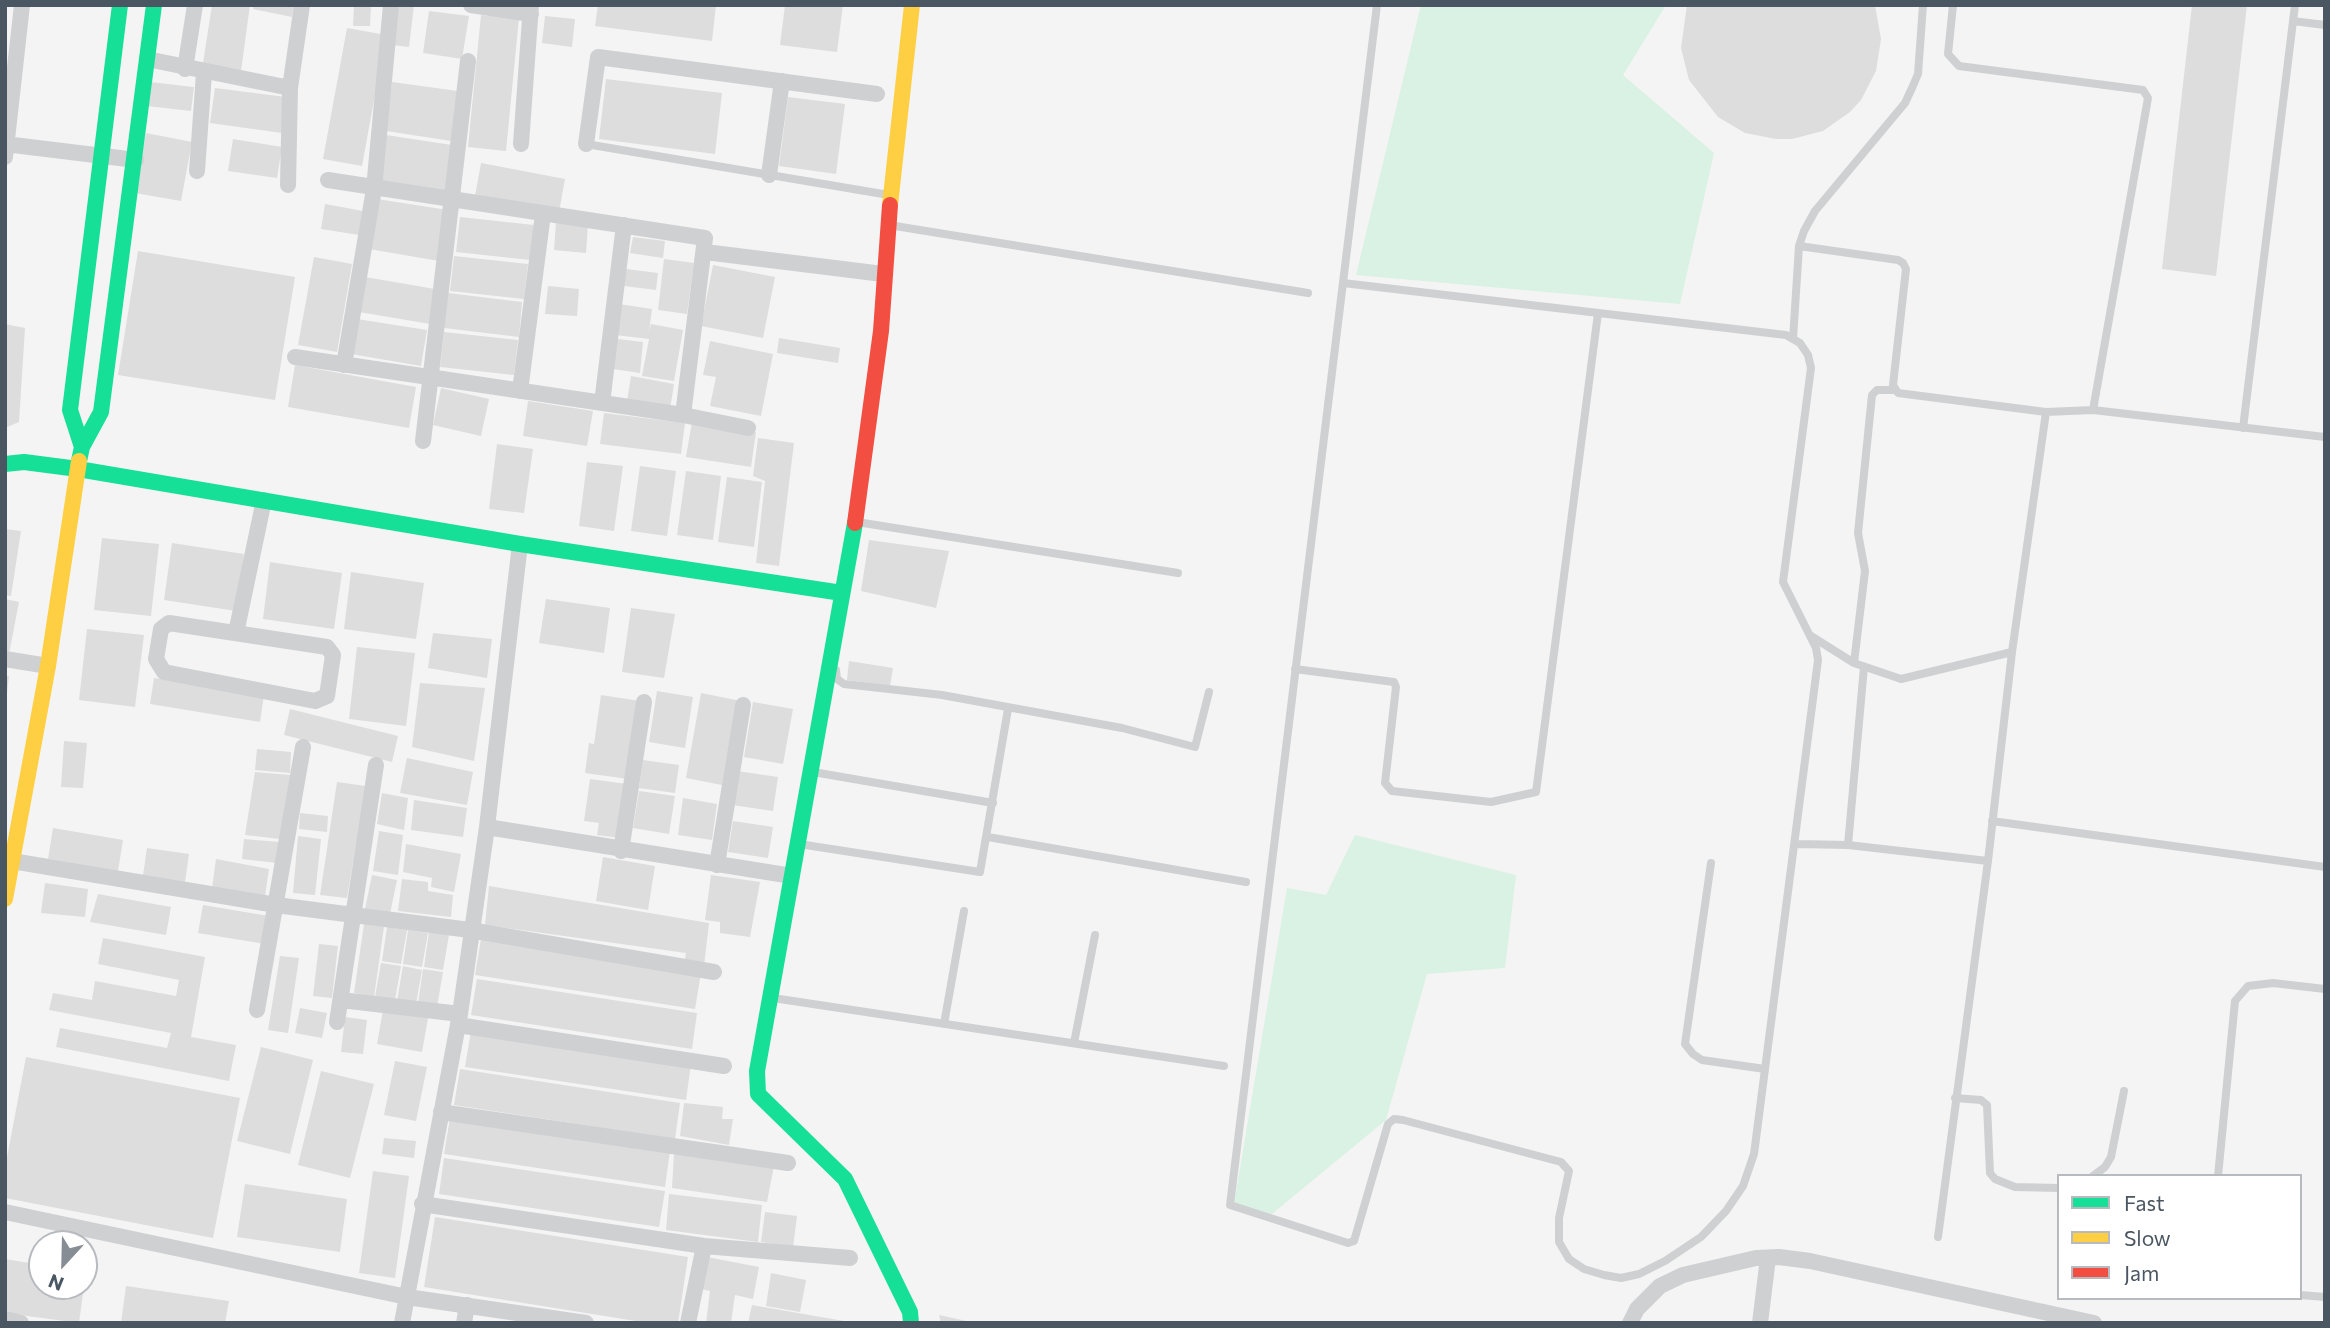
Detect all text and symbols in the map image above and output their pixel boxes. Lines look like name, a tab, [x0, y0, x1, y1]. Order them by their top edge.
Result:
legend	[2057, 1174, 2302, 1300]
text: Fast	[2124, 1190, 2165, 1215]
text: Slow	[2124, 1225, 2171, 1250]
north arrow	[28, 1230, 98, 1300]
text: Jam	[2124, 1260, 2159, 1285]
text: N	[45, 1270, 67, 1296]

